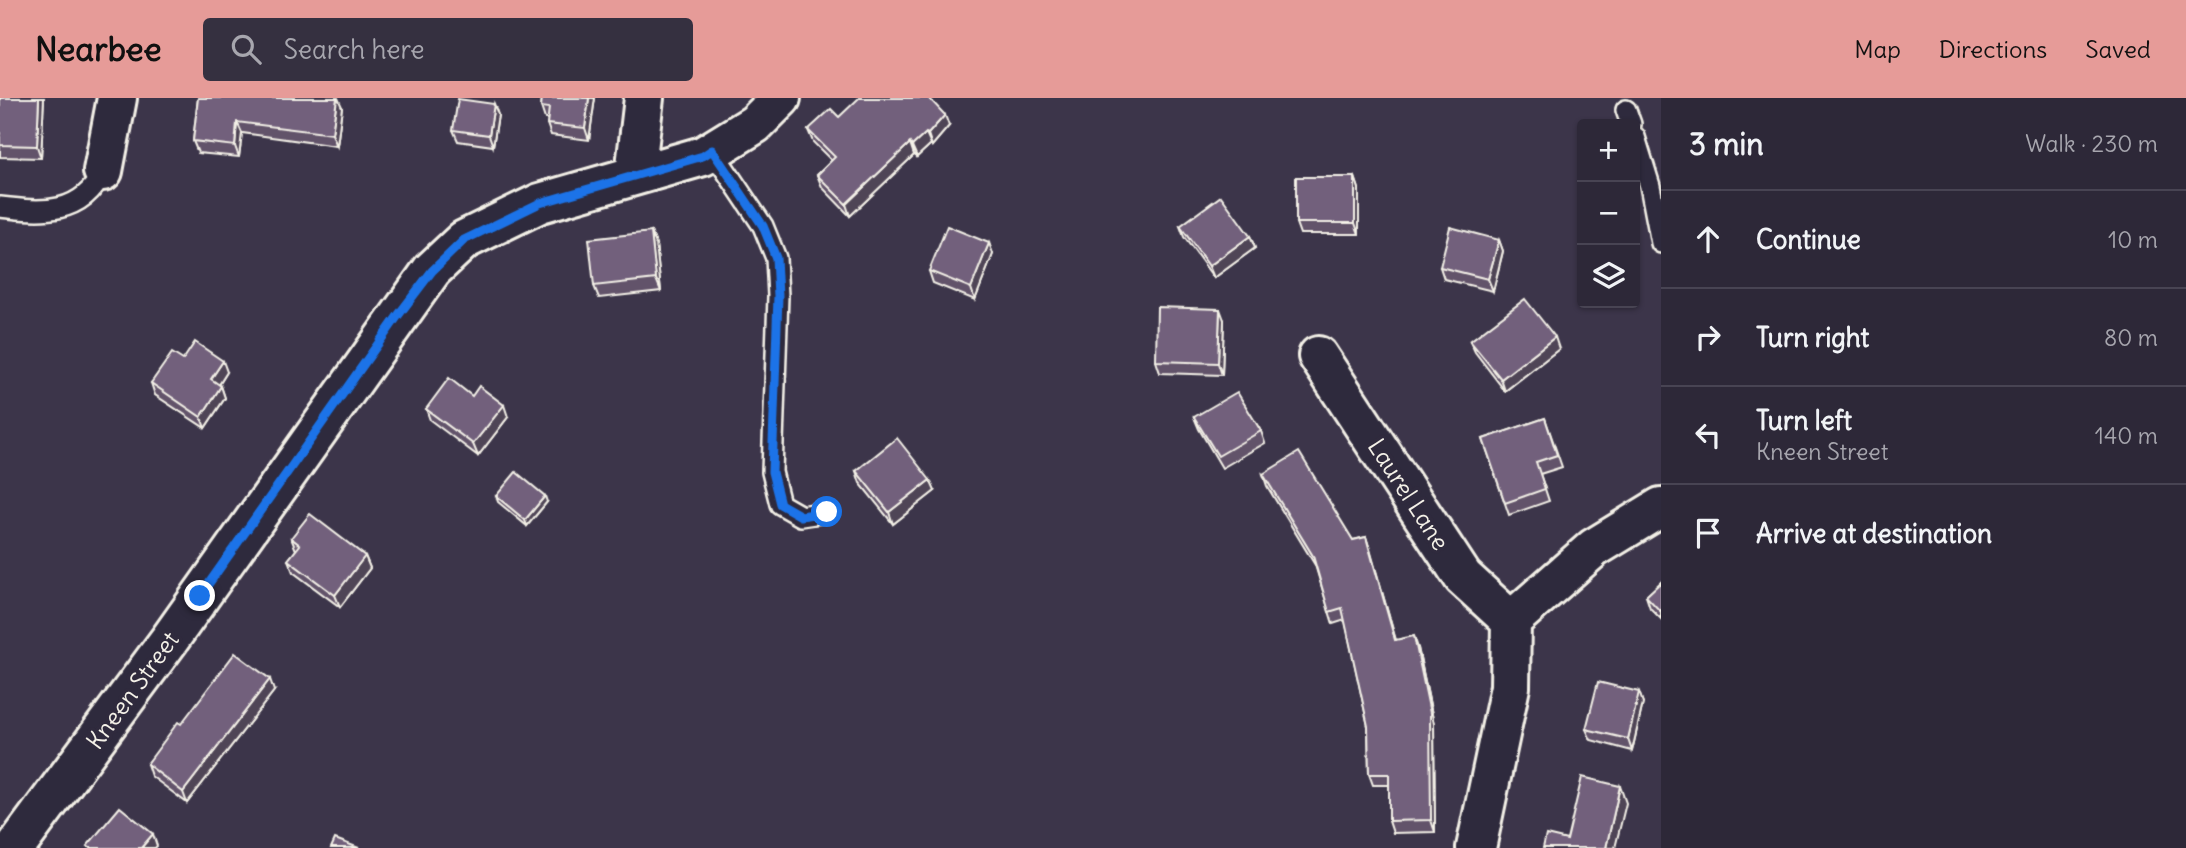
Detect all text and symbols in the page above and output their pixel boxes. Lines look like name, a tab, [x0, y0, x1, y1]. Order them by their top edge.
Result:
search box	[203, 18, 693, 81]
text: Nearbee	[35, 28, 161, 70]
icon: search	[227, 30, 265, 68]
text: Search here	[283, 33, 424, 66]
text: Map	[1854, 34, 1901, 64]
text: Directions	[1939, 34, 2047, 64]
text: Saved	[2085, 34, 2151, 64]
map controls	[1577, 119, 1640, 308]
button: +	[1577, 119, 1640, 182]
text: 3 min	[1689, 125, 1764, 163]
text: Walk · 230 m	[2025, 129, 2158, 158]
button: −	[1577, 182, 1640, 245]
icon: ahead	[1689, 220, 1727, 258]
text: Continue	[1756, 223, 1861, 256]
text: 10 m	[2108, 225, 2158, 254]
button: layers	[1577, 245, 1640, 308]
icon: right	[1689, 318, 1727, 356]
text: Turn right	[1756, 321, 1869, 354]
text: 80 m	[2104, 323, 2158, 352]
text: Turn left	[1756, 404, 1852, 437]
icon: left	[1689, 416, 1727, 454]
text: 140 m	[2095, 421, 2158, 450]
street label: Laurel Lane	[1362, 433, 1456, 555]
text: Kneen Street	[1756, 437, 1889, 466]
route start	[811, 496, 842, 527]
icon: arrive	[1689, 514, 1727, 552]
text: Arrive at destination	[1756, 517, 1992, 550]
route end	[184, 580, 215, 611]
street label: Kneen Street	[79, 625, 185, 755]

